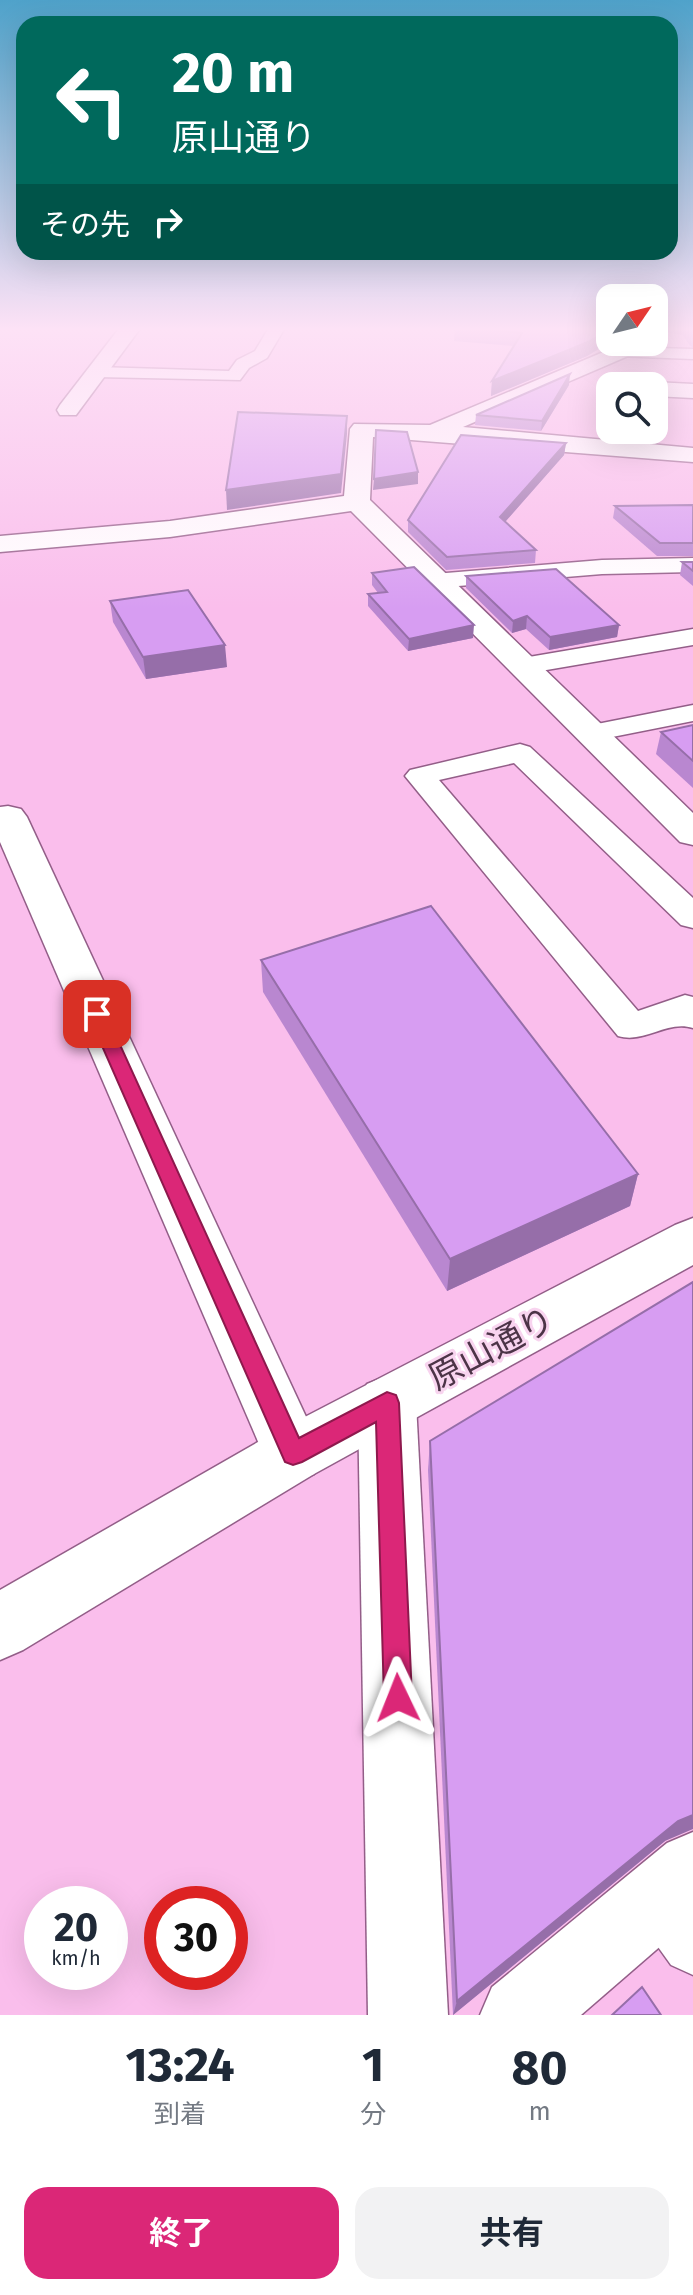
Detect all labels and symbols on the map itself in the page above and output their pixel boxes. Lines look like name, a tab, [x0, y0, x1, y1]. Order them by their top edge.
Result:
north arrow	[596, 284, 668, 356]
pin	[63, 980, 131, 1048]
street label: 原山通り	[422, 1298, 561, 1398]
position arrow	[356, 1656, 440, 1740]
speed limit sign: 30	[144, 1886, 248, 1990]

